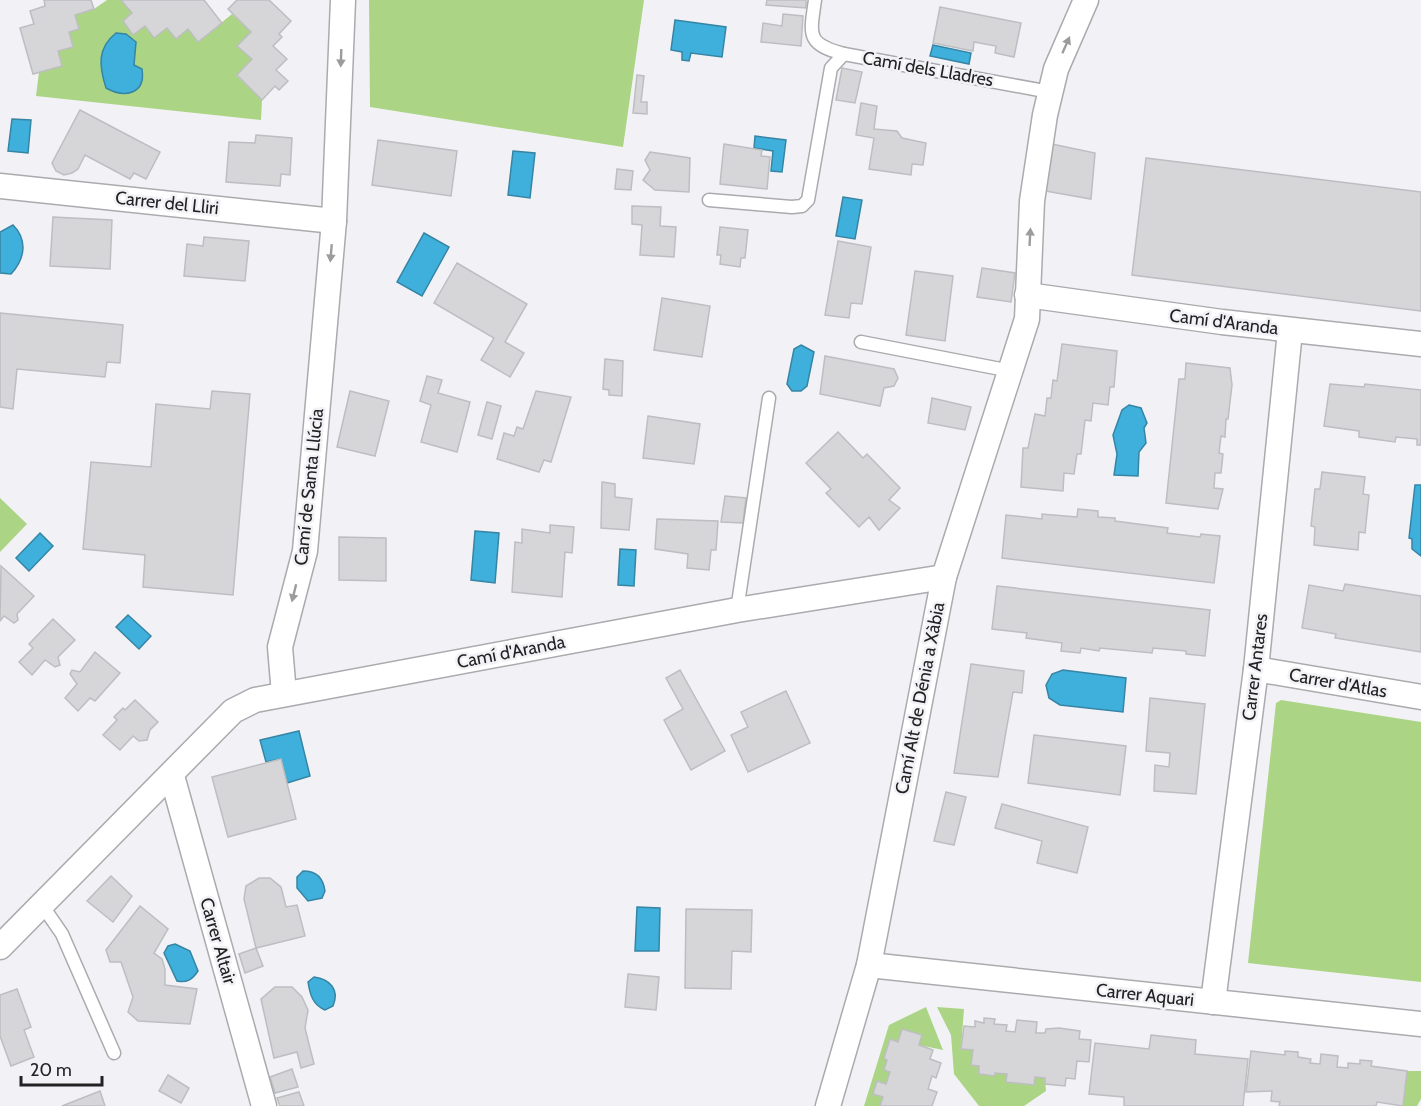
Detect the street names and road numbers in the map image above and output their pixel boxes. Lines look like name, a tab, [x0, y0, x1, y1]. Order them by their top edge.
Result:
street label: Camí dels Lladres	[861, 47, 995, 91]
street label: Carrer del Lliri	[114, 187, 220, 219]
street label: Camí d'Aranda	[1168, 304, 1280, 340]
street label: Camí de Santa Llúcia	[290, 407, 328, 567]
street label: Camí Alt de Dénia a Xàbia	[891, 600, 949, 796]
street label: Carrer Antares	[1238, 612, 1272, 722]
street label: Camí d'Aranda	[455, 631, 567, 673]
street label: Carrer d'Atlas	[1287, 664, 1389, 702]
street label: Carrer Altair	[195, 895, 241, 987]
street label: Carrer Aquari	[1095, 979, 1195, 1011]

